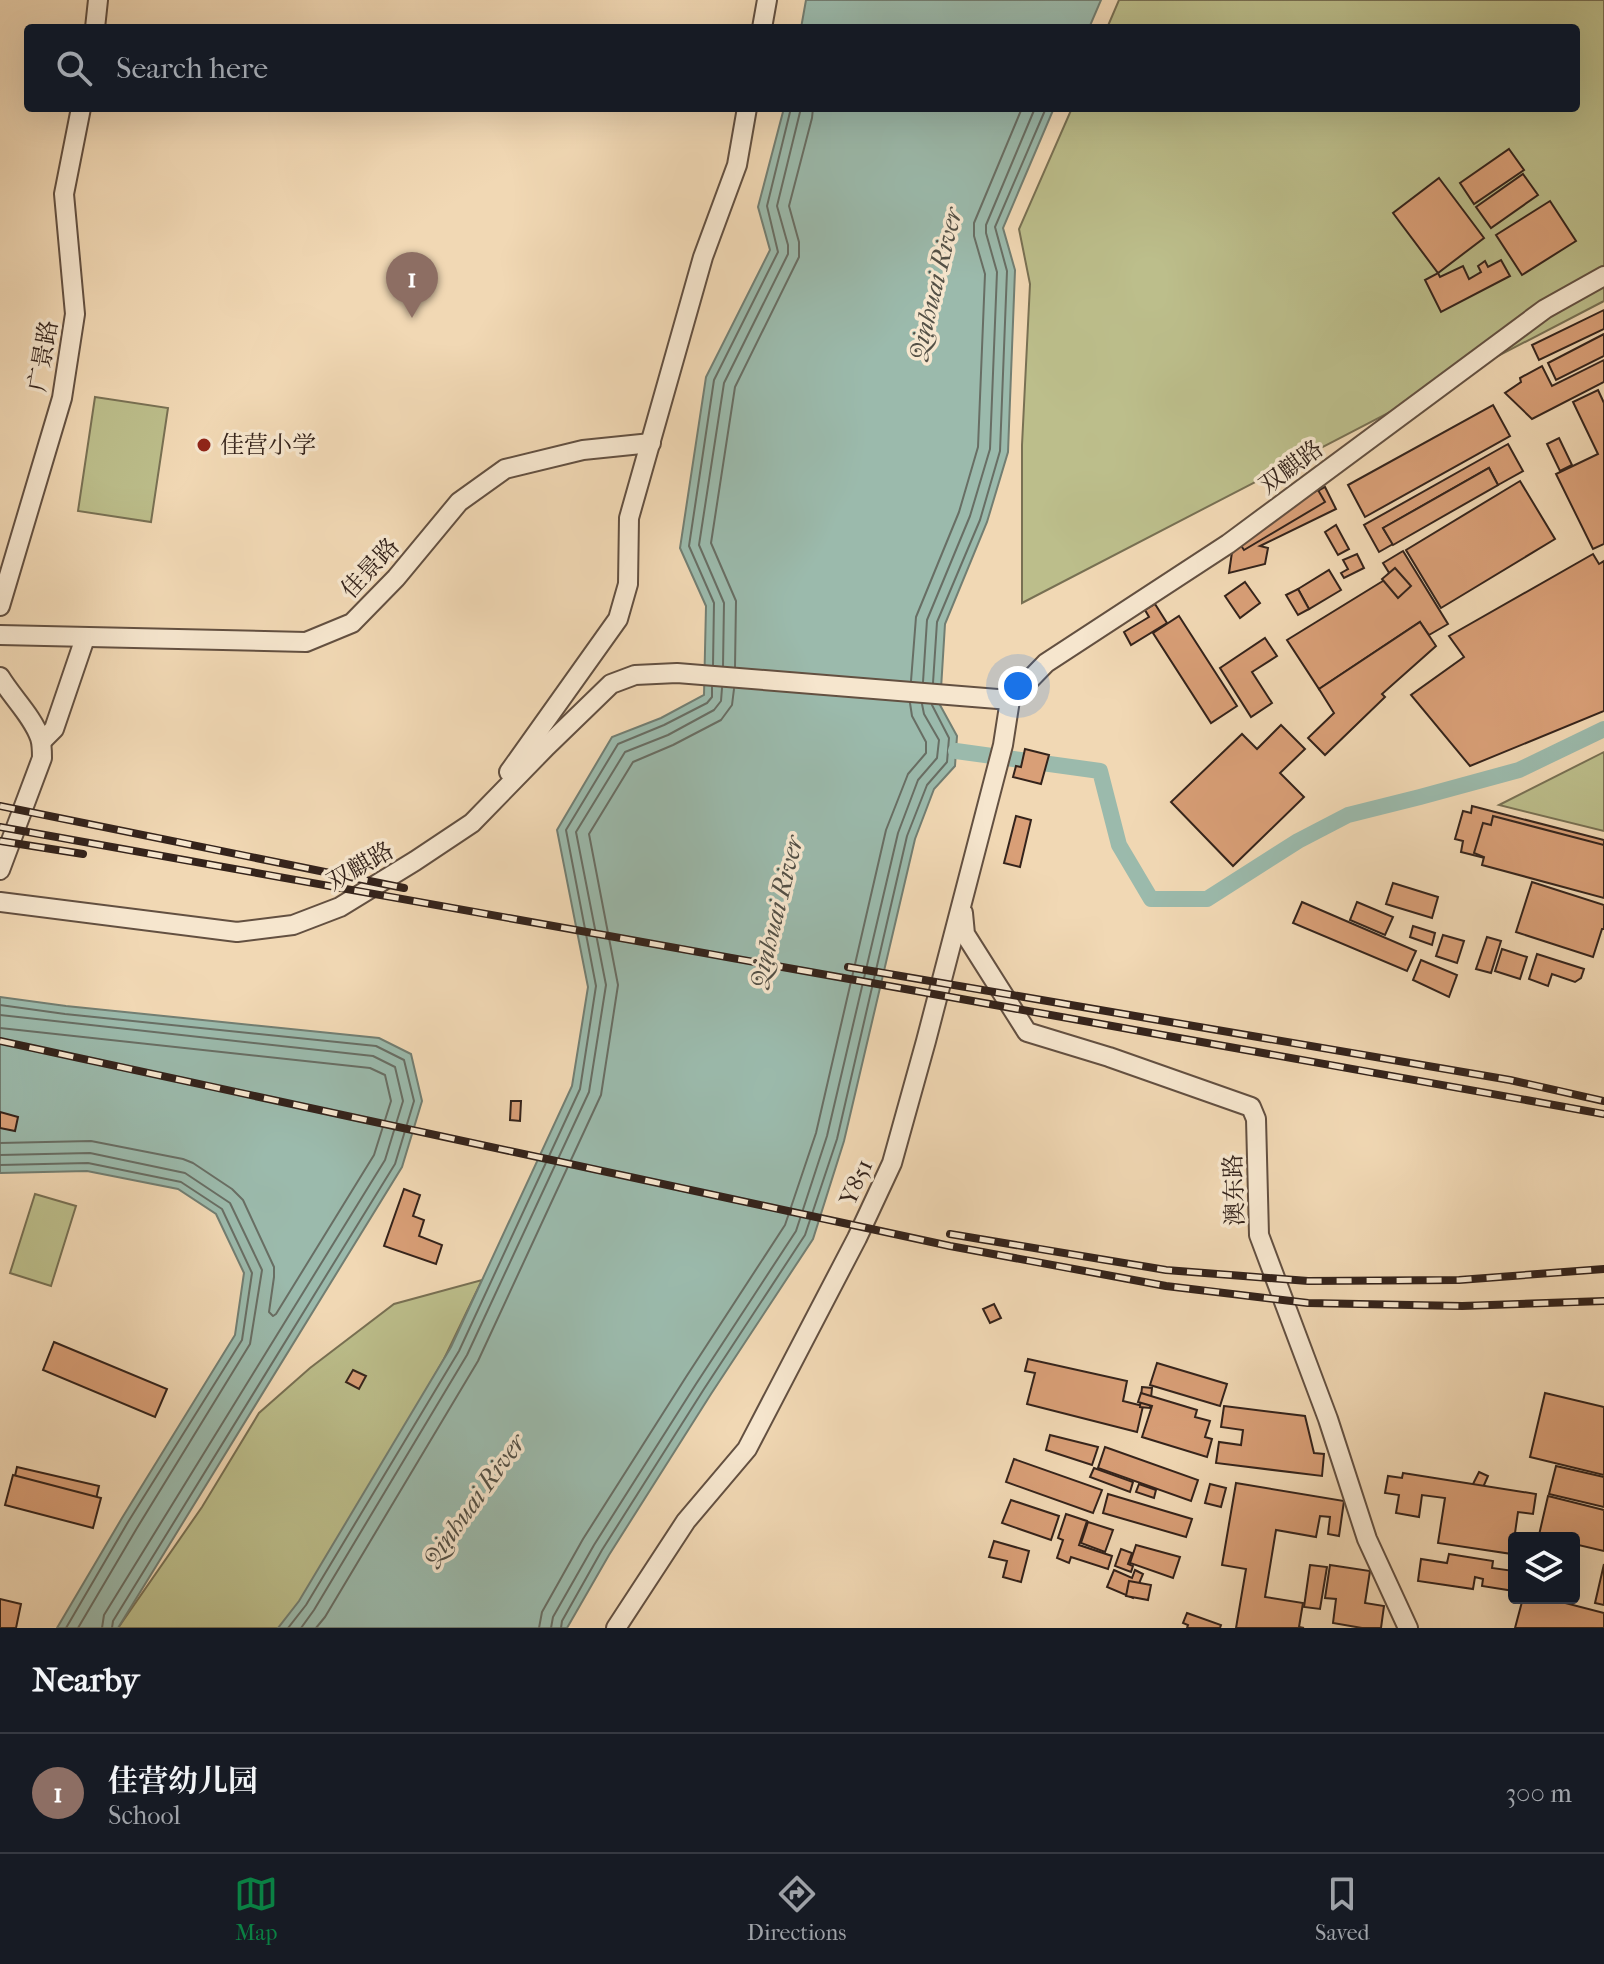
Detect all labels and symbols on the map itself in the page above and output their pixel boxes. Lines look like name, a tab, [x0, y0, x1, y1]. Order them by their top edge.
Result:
water label: Qinhuai River	[901, 202, 969, 364]
pin: 1	[386, 252, 438, 318]
street label: 广景路	[23, 318, 63, 394]
place label: 佳营小学	[220, 431, 316, 459]
street label: 双麒路	[1254, 434, 1328, 500]
marker: 佳营小学	[195, 436, 213, 454]
street label: 佳景路	[335, 532, 405, 604]
your location	[998, 666, 1038, 706]
water label: Qinhuai River	[742, 830, 810, 992]
street label: 双麒路	[322, 836, 398, 896]
street label: 澳东路	[1219, 1154, 1249, 1226]
street label: Y851	[833, 1155, 878, 1210]
water label: Qinhuai River	[415, 1426, 534, 1573]

